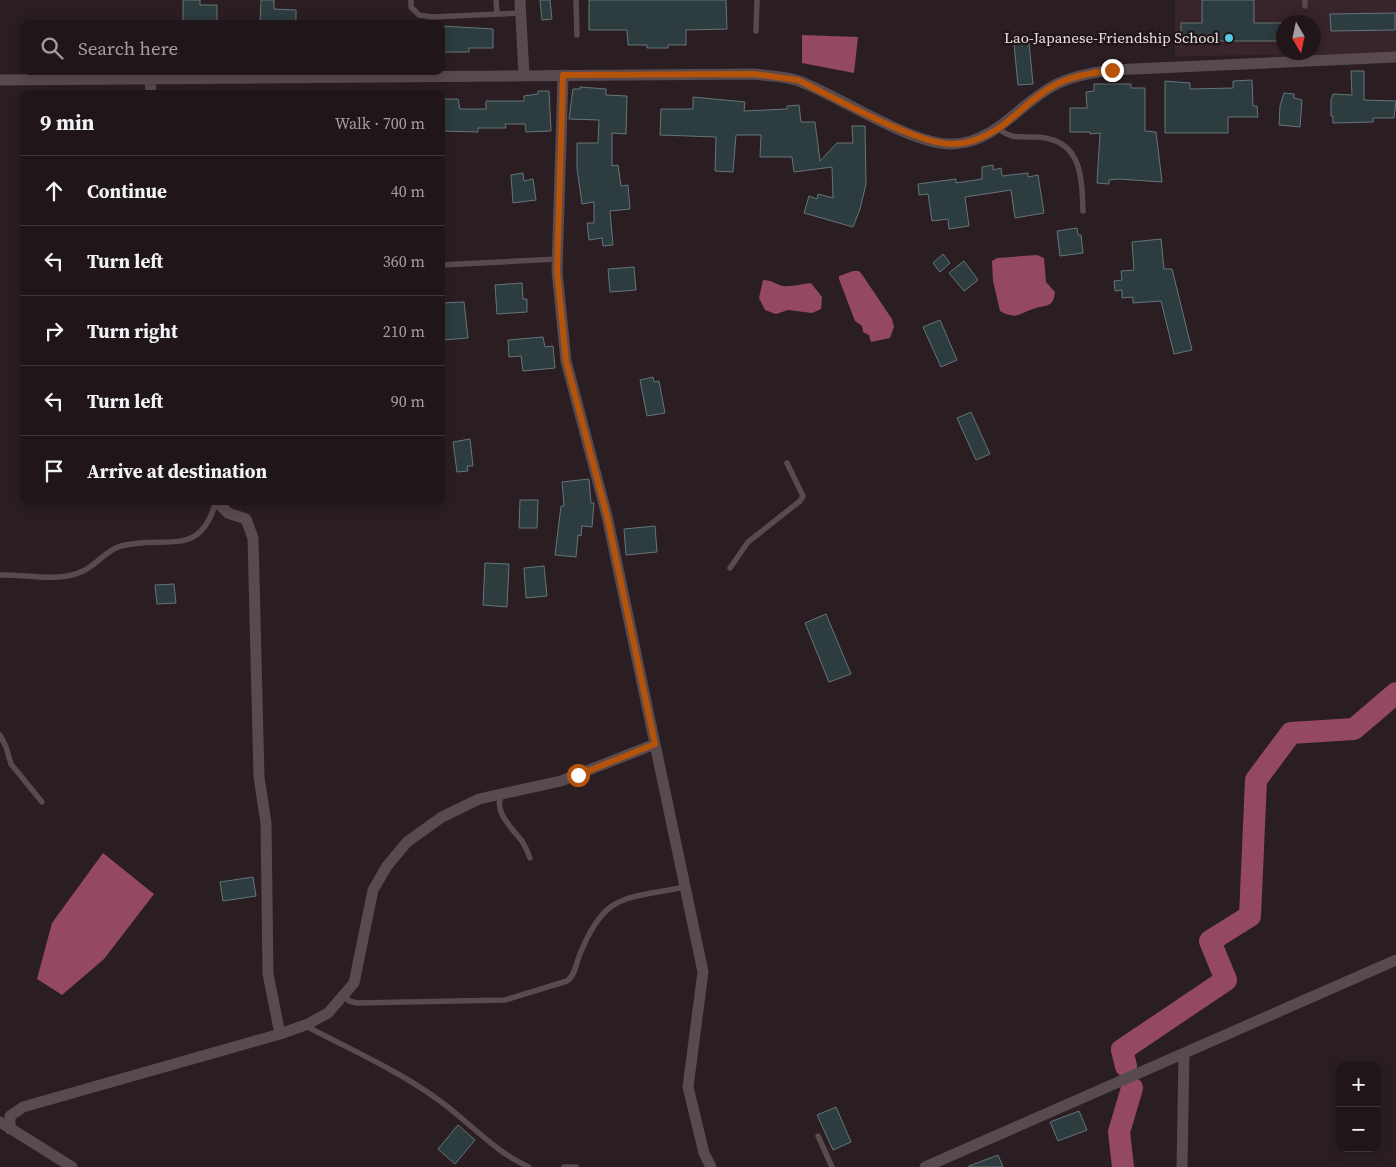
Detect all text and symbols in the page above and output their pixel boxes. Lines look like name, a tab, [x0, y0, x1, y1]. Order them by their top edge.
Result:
north arrow	[1276, 15, 1321, 60]
search box	[20, 20, 445, 75]
place label: Lao-Japanese-Friendship School	[1004, 27, 1220, 48]
marker: Lao-Japanese-Friendship School	[1223, 32, 1235, 44]
icon: search	[38, 34, 66, 62]
text: Search here	[78, 35, 178, 61]
route end	[1101, 59, 1124, 82]
text: 9 min	[40, 108, 95, 137]
text: Walk · 700 m	[335, 112, 425, 134]
icon: ahead	[40, 177, 68, 205]
text: Continue	[87, 178, 167, 204]
text: 40 m	[391, 180, 425, 202]
icon: left	[40, 247, 68, 275]
text: Turn left	[87, 248, 163, 274]
text: 360 m	[383, 250, 425, 272]
icon: right	[40, 317, 68, 345]
text: Turn right	[87, 318, 178, 344]
text: 210 m	[383, 320, 425, 342]
icon: left	[40, 387, 68, 415]
text: Turn left	[87, 388, 163, 414]
text: 90 m	[391, 390, 425, 412]
icon: arrive	[40, 457, 68, 485]
text: Arrive at destination	[87, 458, 267, 484]
route start	[567, 764, 590, 787]
map controls	[1336, 1062, 1381, 1152]
button: +	[1336, 1062, 1381, 1107]
button: −	[1336, 1107, 1381, 1152]

